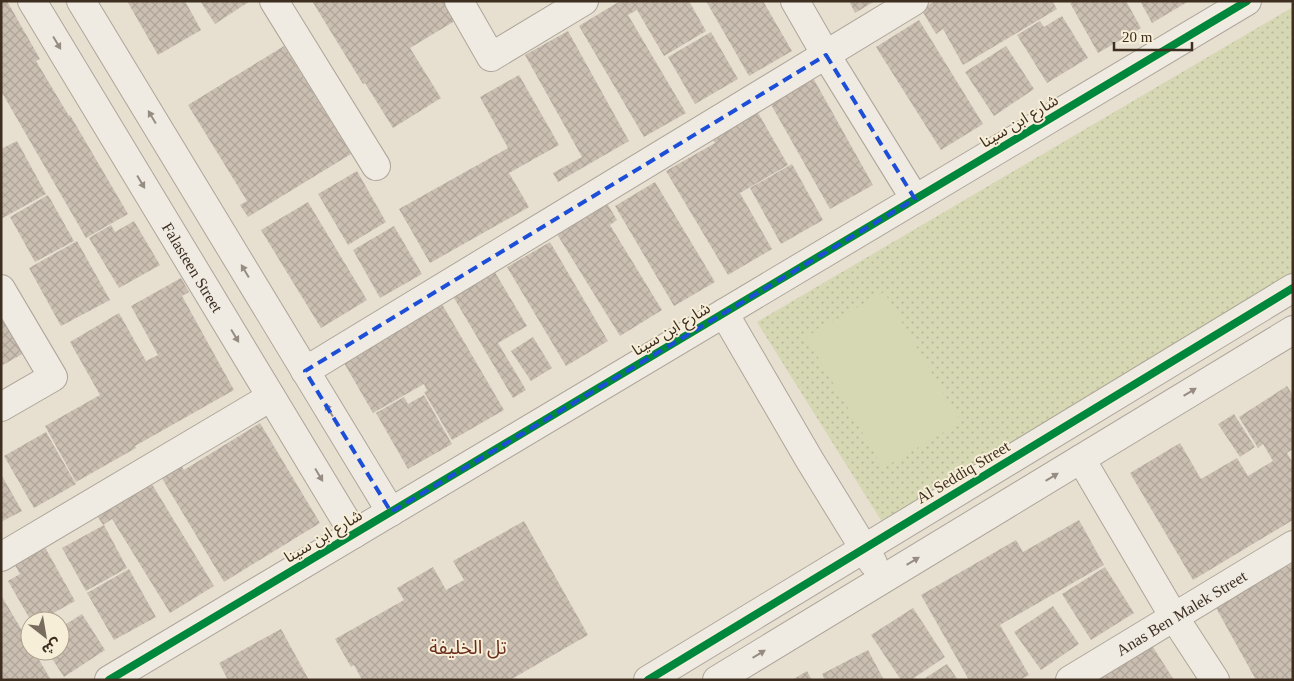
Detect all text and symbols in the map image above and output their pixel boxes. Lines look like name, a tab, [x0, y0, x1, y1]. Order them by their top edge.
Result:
scale bar	[1114, 20, 1192, 52]
text: 20 m	[1122, 29, 1153, 45]
one-way arrow	[53, 36, 62, 49]
street label: شارع ابن سينا	[977, 91, 1063, 154]
one-way arrow	[147, 111, 156, 124]
one-way arrow	[137, 176, 146, 189]
street label: Falasteen Street	[159, 219, 227, 316]
one-way arrow	[240, 265, 250, 278]
street label: شارع ابن سينا	[629, 299, 715, 362]
one-way arrow	[230, 330, 239, 343]
one-way arrow	[1184, 388, 1197, 397]
one-way arrow	[325, 404, 334, 417]
street label: Al Seddiq Street	[913, 437, 1014, 507]
one-way arrow	[314, 469, 323, 482]
one-way arrow	[1045, 472, 1058, 481]
street label: شارع ابن سينا	[281, 506, 367, 569]
one-way arrow	[906, 557, 919, 566]
street label: Anas Ben Malek Street	[1113, 567, 1250, 659]
north arrow	[20, 611, 70, 661]
text: ش	[39, 635, 64, 658]
district label: تل الخليفة	[429, 637, 507, 659]
one-way arrow	[752, 650, 765, 659]

